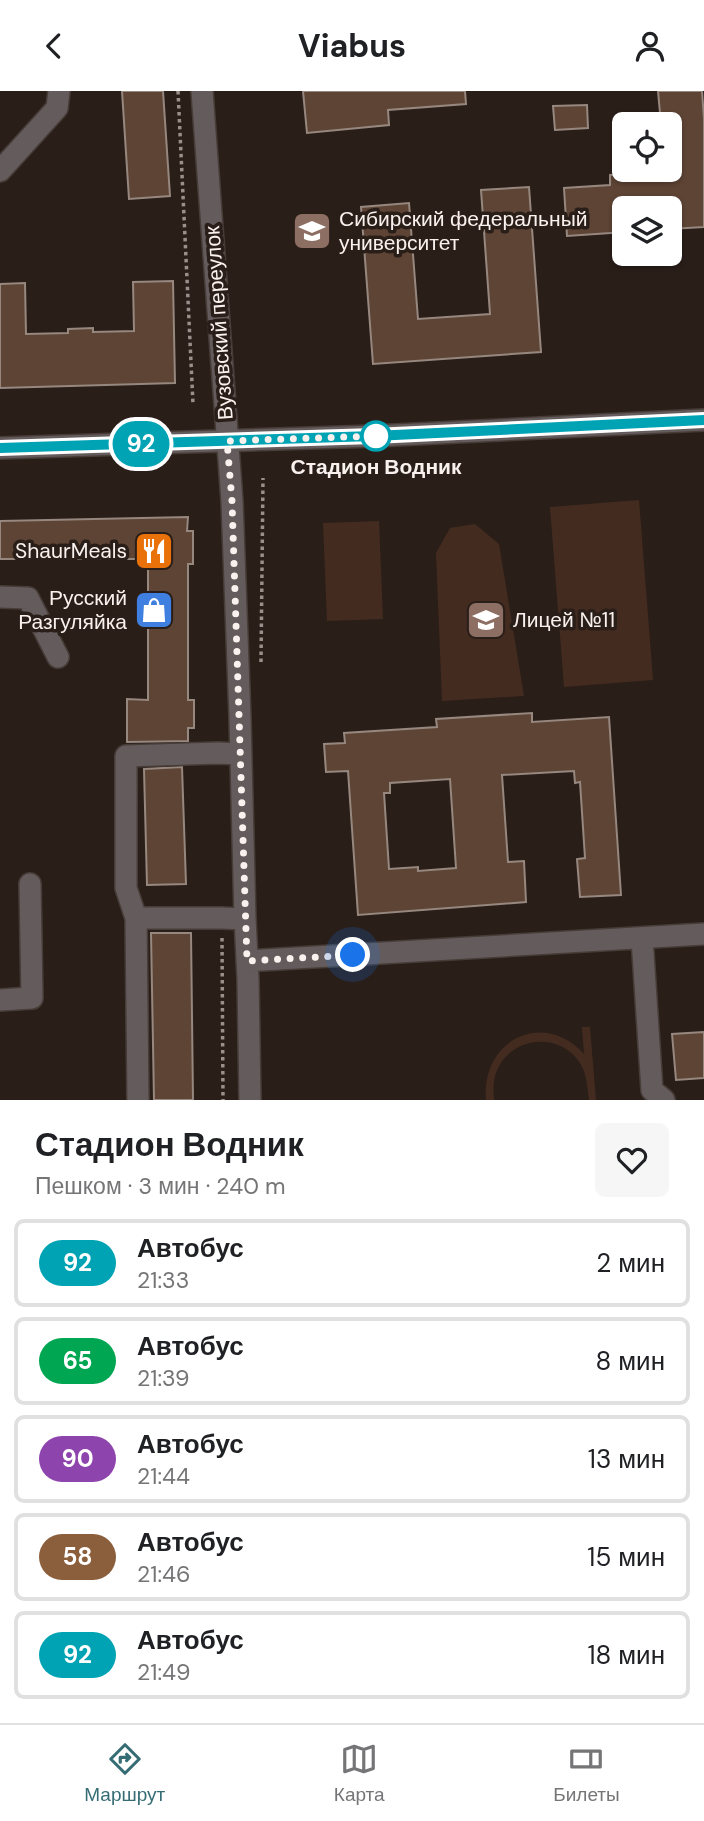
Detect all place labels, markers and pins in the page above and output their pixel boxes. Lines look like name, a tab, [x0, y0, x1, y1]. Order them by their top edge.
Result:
place label: Сибирский федеральный университет	[339, 205, 587, 257]
school or university icon: Сибирский федеральный университет	[291, 210, 333, 252]
marker: Стадион Водник	[361, 421, 391, 451]
place label: Стадион Водник	[291, 453, 462, 481]
restaurant icon: ShаurMeals	[133, 530, 175, 572]
place label: ShаurMeals	[15, 537, 127, 565]
place label: Русский Разгуляйка	[18, 584, 127, 636]
shop icon: Русский Разгуляйка	[133, 589, 175, 631]
school or university icon: Лицей №11	[465, 599, 507, 641]
place label: Лицей №11	[513, 606, 615, 634]

